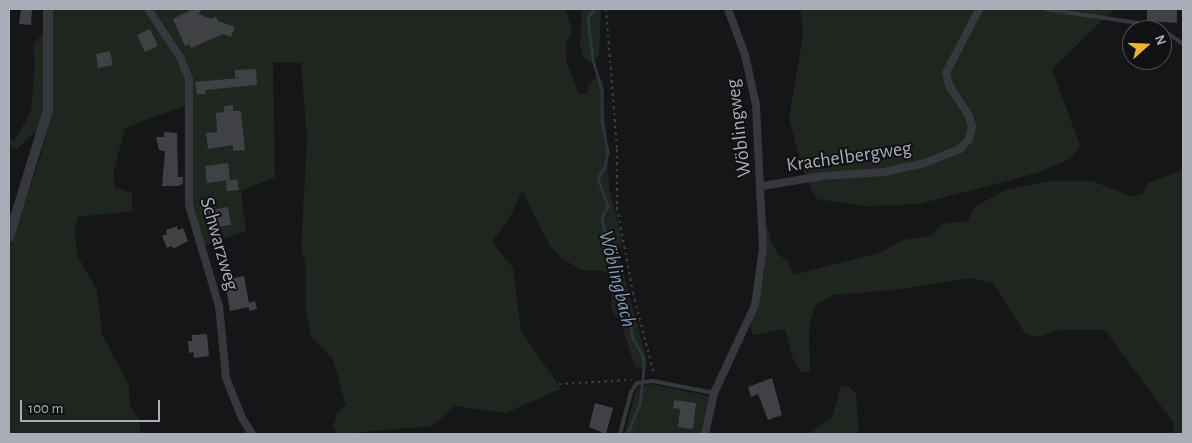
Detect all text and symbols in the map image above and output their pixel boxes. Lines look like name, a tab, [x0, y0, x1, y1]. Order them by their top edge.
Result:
north arrow	[1122, 20, 1172, 70]
text: N	[1152, 33, 1168, 47]
street label: Wöblingweg	[721, 77, 757, 179]
street label: Krachelbergweg	[785, 136, 913, 178]
street label: Schwarzweg	[194, 195, 244, 293]
water label: Wöblingbach	[593, 228, 641, 330]
scale bar	[22, 390, 162, 422]
text: 100 m	[28, 401, 63, 416]

